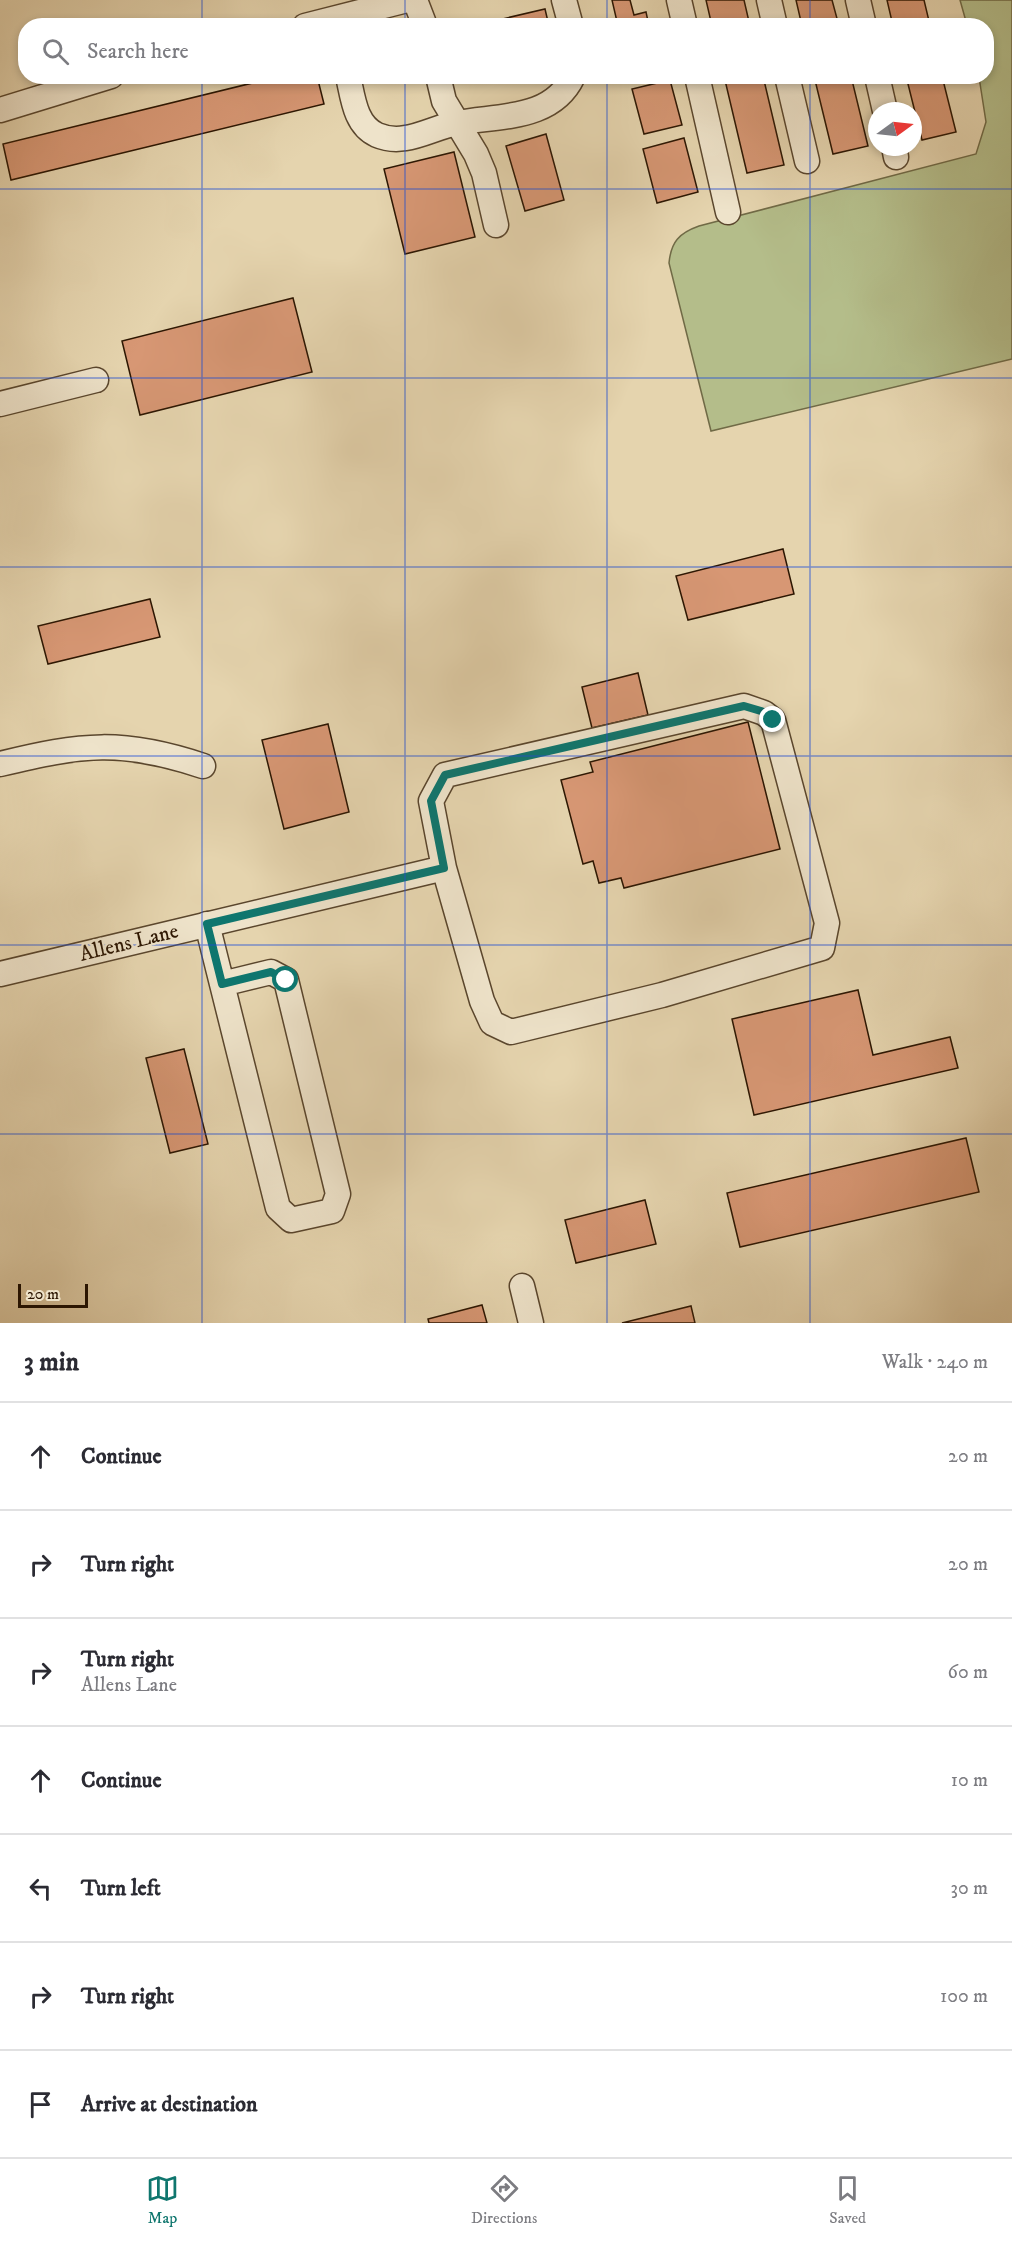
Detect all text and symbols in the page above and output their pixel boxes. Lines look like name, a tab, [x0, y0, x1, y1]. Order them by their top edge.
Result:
search box	[18, 18, 994, 84]
icon: search	[39, 35, 72, 68]
text: Search here	[87, 38, 189, 65]
north arrow	[868, 102, 922, 156]
route end	[759, 706, 785, 732]
street label: Allens Lane	[77, 918, 181, 968]
route start	[272, 966, 298, 992]
scale bar	[18, 1281, 88, 1308]
text: 20 m	[27, 1284, 59, 1304]
text: 3 min	[24, 1346, 79, 1379]
text: Walk · 240 m	[882, 1350, 988, 1375]
icon: ahead	[24, 1440, 57, 1473]
text: Continue	[81, 1443, 162, 1470]
text: 20 m	[948, 1444, 988, 1469]
icon: right	[24, 1548, 57, 1581]
text: Turn right	[81, 1551, 174, 1578]
text: 20 m	[948, 1552, 988, 1577]
text: Turn right	[81, 1646, 174, 1673]
icon: right	[24, 1656, 57, 1689]
text: 60 m	[948, 1660, 988, 1685]
text: Allens Lane	[81, 1673, 177, 1698]
icon: ahead	[24, 1764, 57, 1797]
text: Continue	[81, 1767, 162, 1794]
text: 10 m	[951, 1768, 988, 1793]
icon: left	[24, 1872, 57, 1905]
text: Turn left	[81, 1875, 161, 1902]
text: 30 m	[950, 1876, 988, 1901]
icon: right	[24, 1980, 57, 2013]
text: Turn right	[81, 1983, 174, 2010]
text: 100 m	[940, 1984, 988, 2009]
icon: arrive	[24, 2088, 57, 2121]
text: Arrive at destination	[81, 2091, 258, 2118]
tab: Map	[146, 2172, 179, 2228]
tab: Directions	[471, 2172, 537, 2228]
tab: Saved	[829, 2172, 866, 2228]

